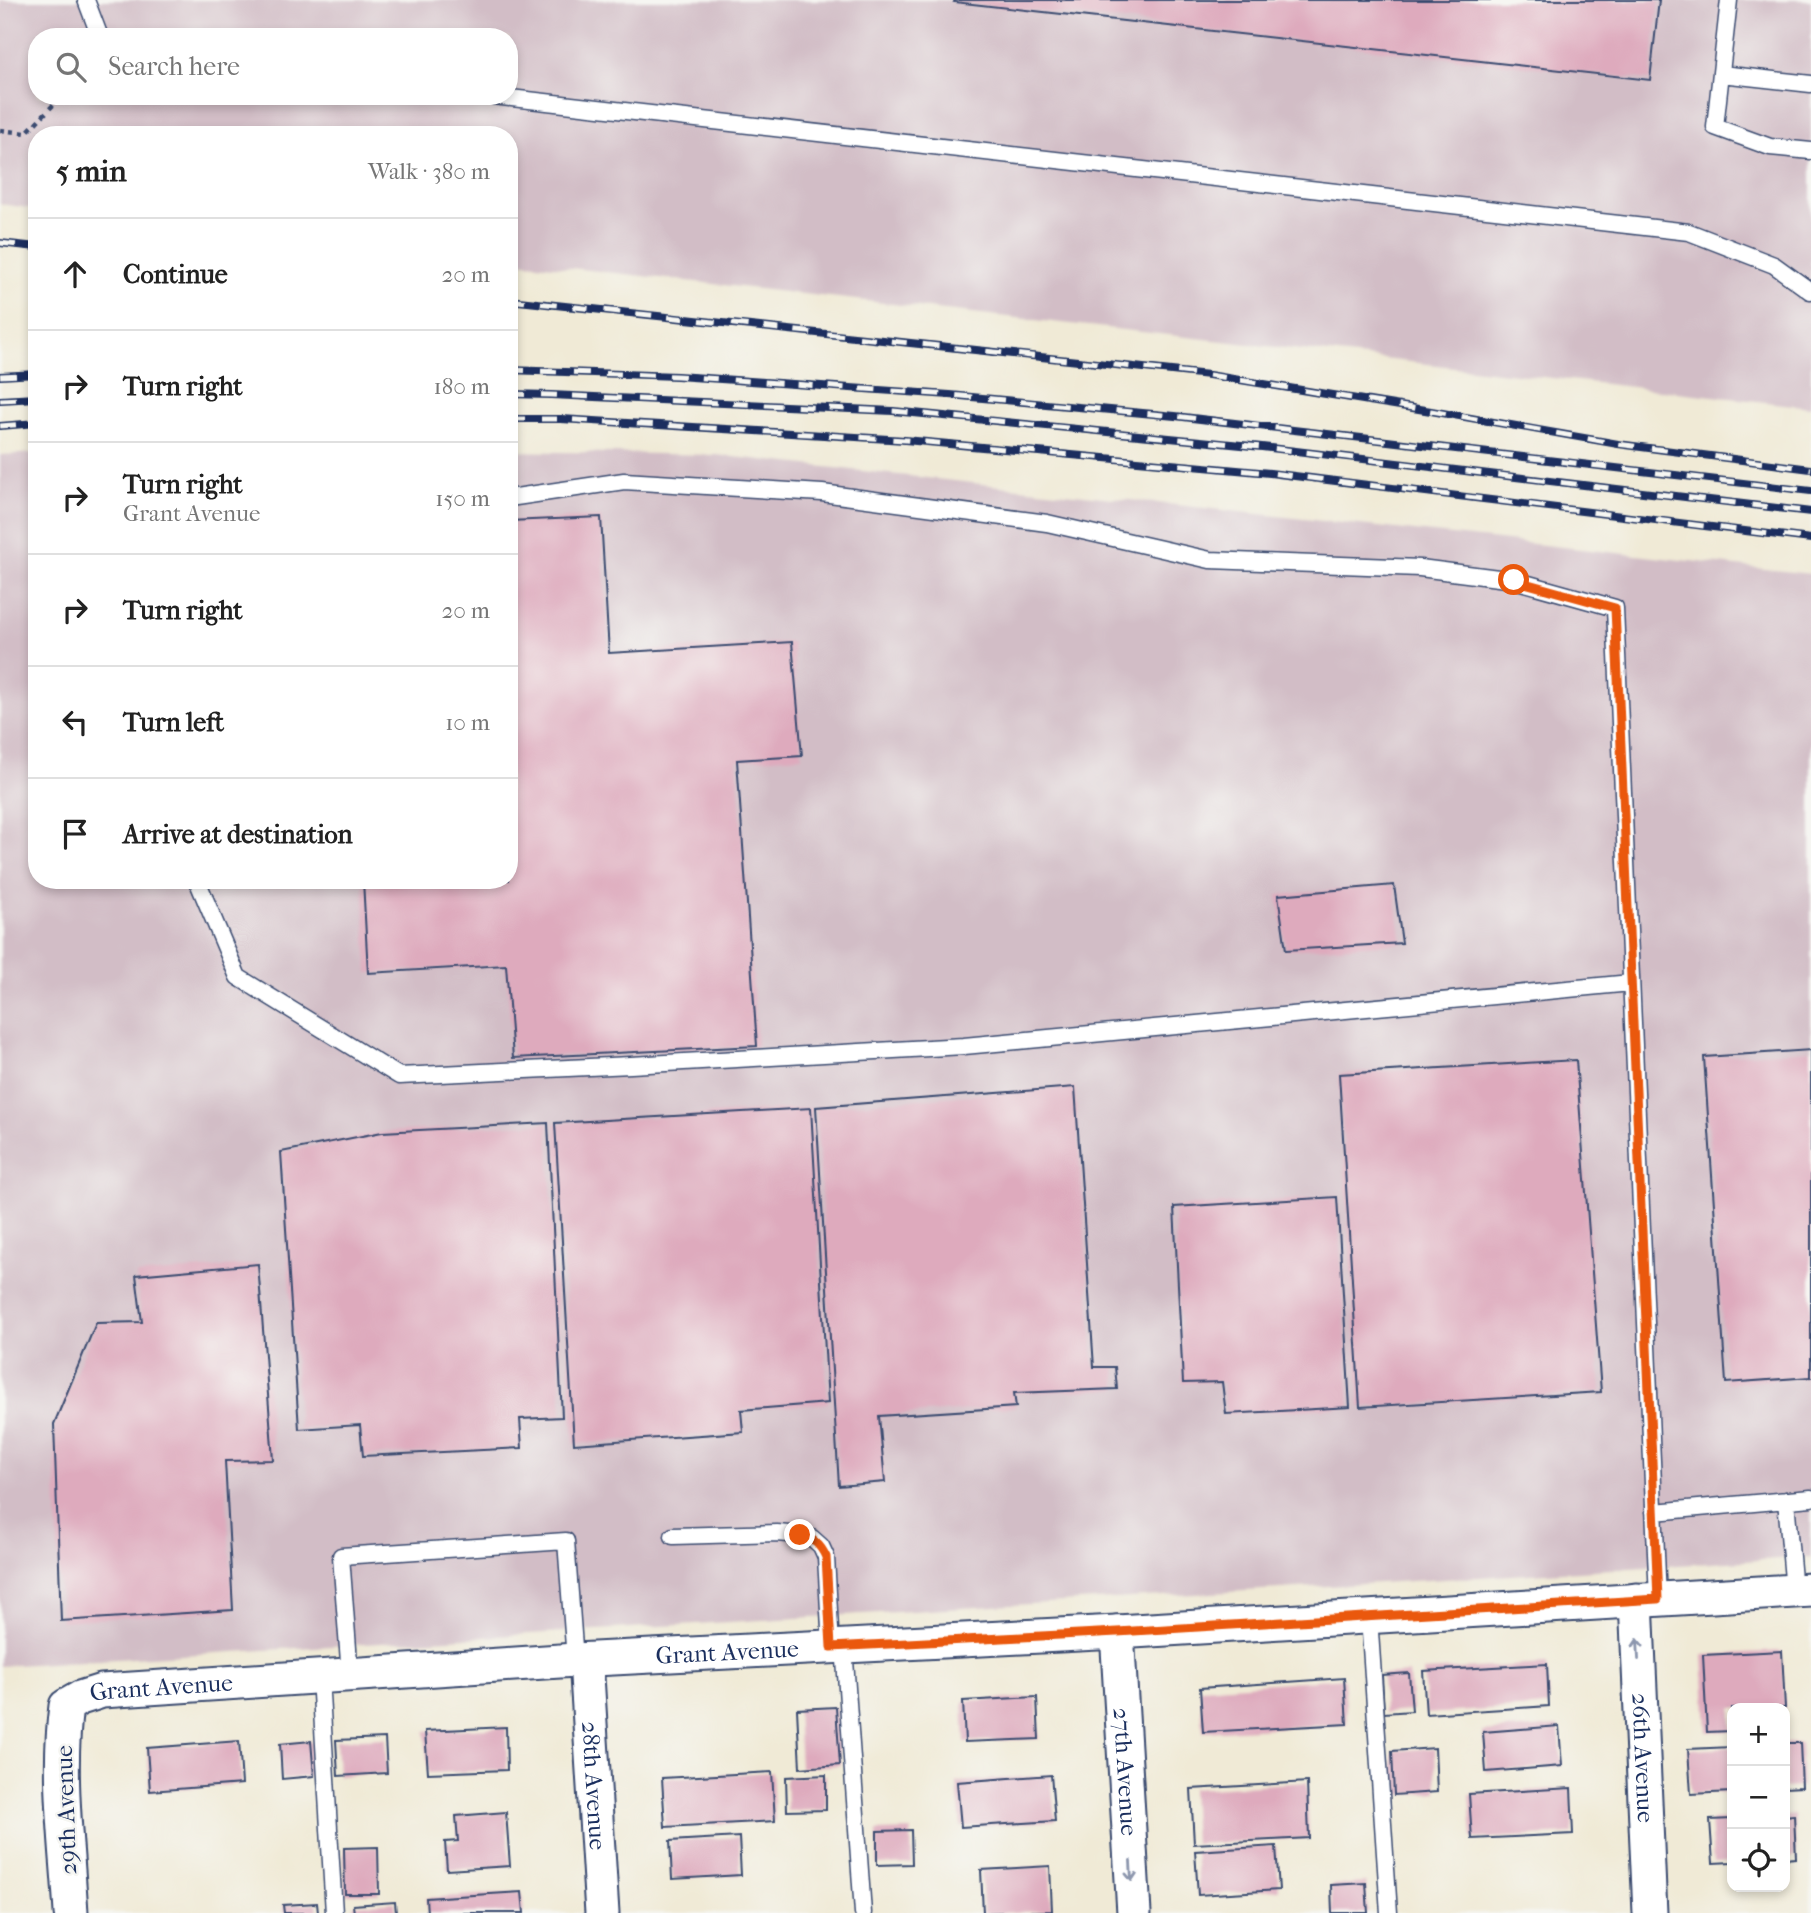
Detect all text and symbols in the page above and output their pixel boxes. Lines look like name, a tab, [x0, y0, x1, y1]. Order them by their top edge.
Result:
search box	[28, 28, 518, 105]
icon: search	[52, 48, 90, 86]
text: Search here	[108, 51, 240, 82]
text: 5 min	[56, 154, 127, 189]
text: Walk · 380 m	[368, 158, 490, 185]
icon: ahead	[56, 255, 94, 293]
text: Continue	[123, 259, 228, 290]
text: 20 m	[441, 261, 490, 288]
icon: right	[56, 367, 94, 405]
text: Turn right	[123, 371, 243, 402]
text: 180 m	[433, 373, 490, 400]
text: Turn right	[123, 469, 243, 500]
icon: right	[56, 479, 94, 517]
text: 150 m	[435, 485, 490, 512]
text: Grant Avenue	[123, 500, 260, 527]
route start	[1498, 564, 1529, 595]
icon: right	[56, 591, 94, 629]
text: Turn right	[123, 595, 243, 626]
text: 20 m	[441, 597, 490, 624]
icon: left	[56, 703, 94, 741]
text: Turn left	[123, 707, 224, 738]
text: 10 m	[445, 709, 490, 736]
icon: arrive	[56, 815, 94, 853]
text: Arrive at destination	[123, 819, 353, 850]
route end	[784, 1519, 815, 1550]
street label: Grant Avenue	[655, 1634, 800, 1670]
one-way arrow	[1631, 1638, 1644, 1661]
street label: Grant Avenue	[86, 1668, 234, 1708]
street label: 26th Avenue	[1626, 1692, 1660, 1824]
map controls	[1727, 1703, 1790, 1892]
button: +	[1727, 1703, 1790, 1766]
street label: 27th Avenue	[1108, 1707, 1143, 1837]
street label: 28th Avenue	[576, 1720, 612, 1851]
street label: 29th Avenue	[50, 1745, 82, 1875]
button: −	[1727, 1766, 1790, 1829]
button: locate	[1727, 1829, 1790, 1892]
one-way arrow	[1125, 1860, 1138, 1882]

